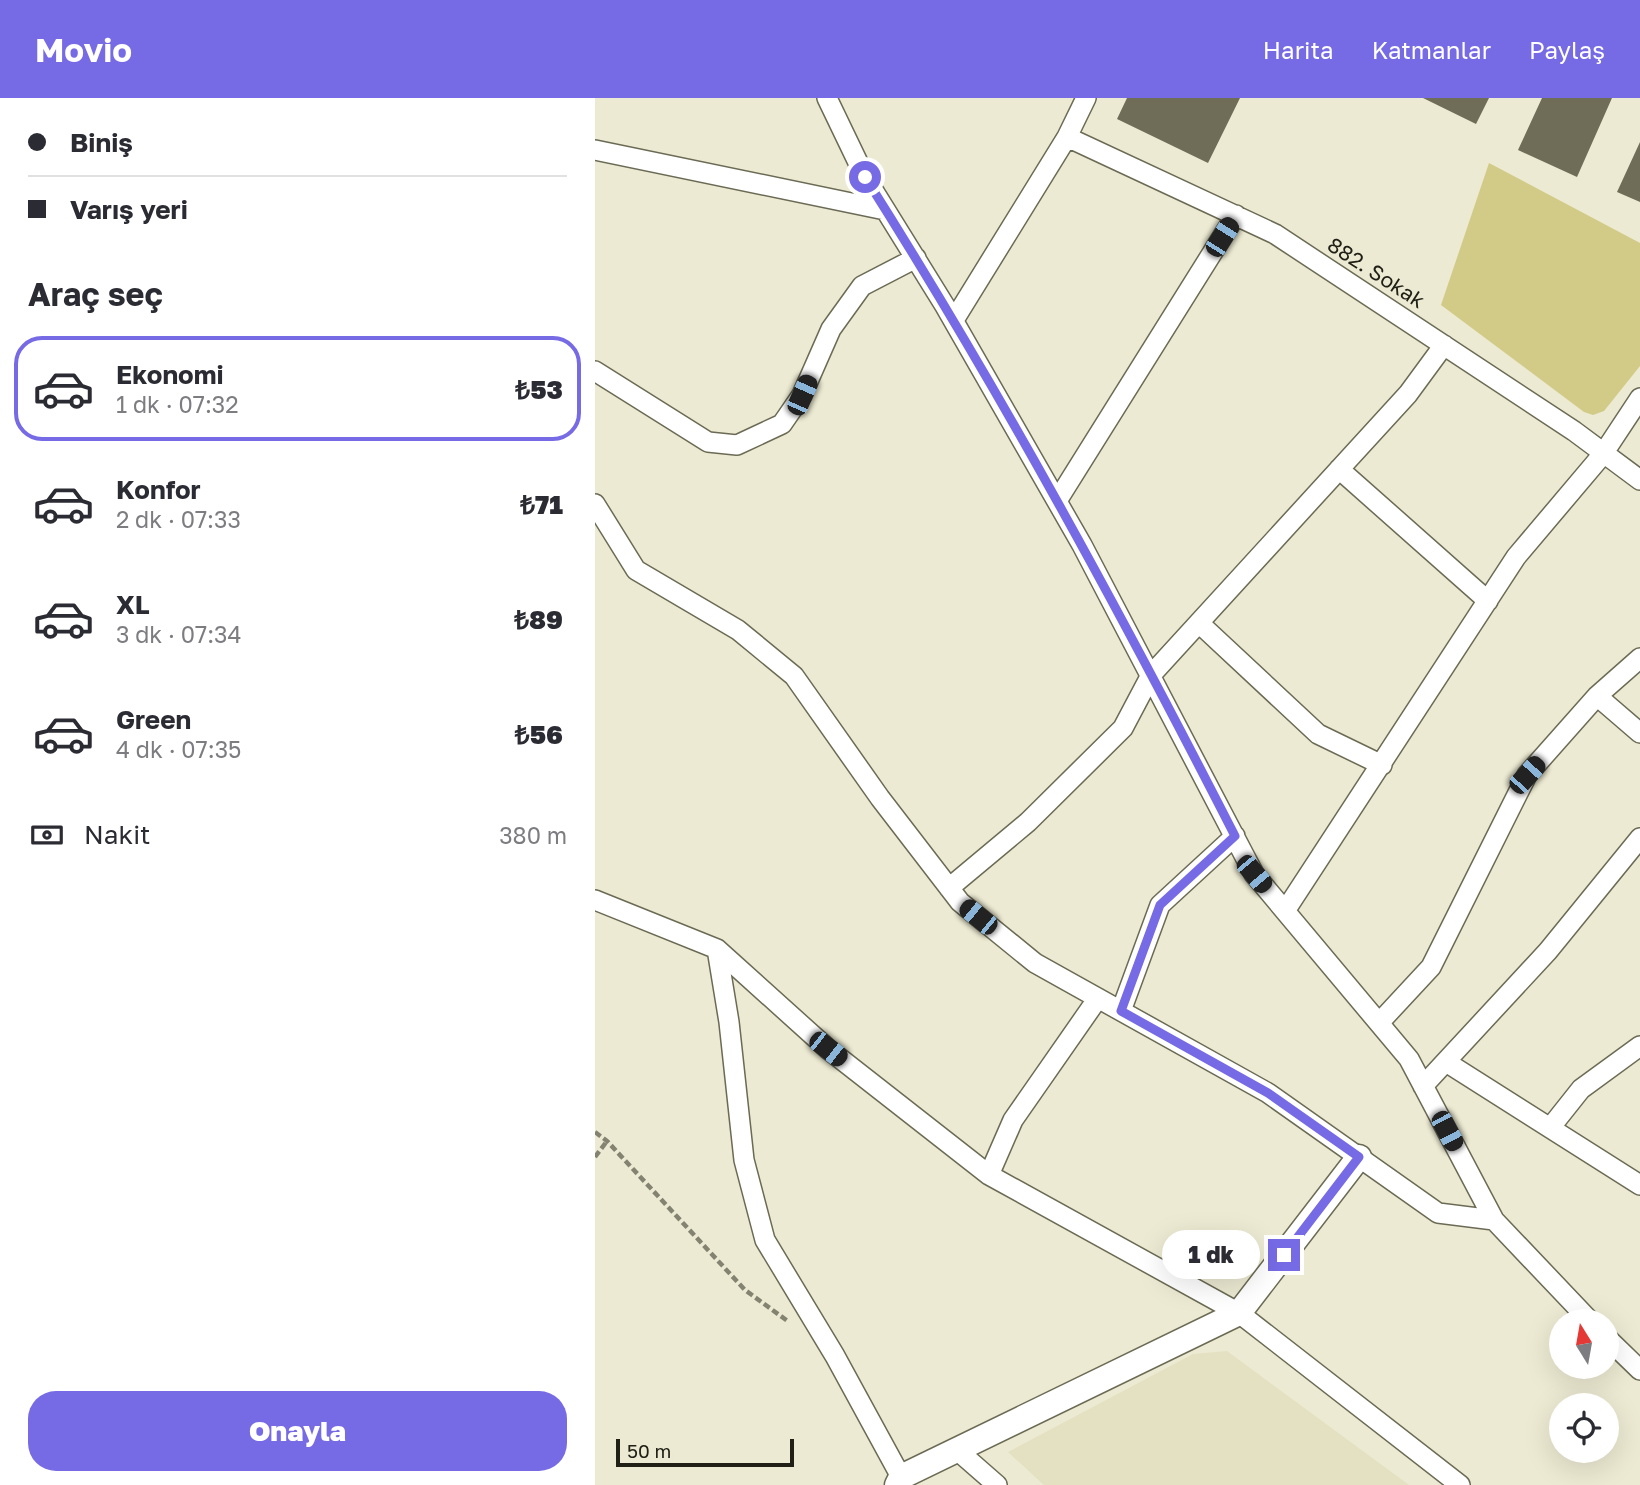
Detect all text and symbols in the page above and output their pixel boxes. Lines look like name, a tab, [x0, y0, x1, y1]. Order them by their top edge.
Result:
text: Movio	[35, 30, 132, 69]
text: Harita	[1263, 35, 1334, 64]
text: Katmanlar	[1372, 35, 1491, 64]
text: Paylaş	[1529, 35, 1605, 64]
text: Biniş	[70, 127, 133, 158]
route start	[849, 161, 881, 193]
text: Varış yeri	[70, 194, 188, 225]
car	[1202, 214, 1243, 260]
street label: 882. Sokak	[1323, 231, 1430, 313]
text: Araç seç	[28, 275, 163, 313]
icon: car	[32, 357, 95, 420]
text: Ekonomi	[116, 359, 224, 390]
car	[784, 372, 821, 418]
text: ₺53	[515, 374, 563, 405]
text: 1 dk · 07:32	[116, 390, 239, 418]
icon: car	[32, 472, 95, 535]
text: Konfor	[116, 474, 201, 505]
text: ₺71	[520, 489, 563, 520]
text: 2 dk · 07:33	[116, 505, 241, 533]
icon: car	[32, 587, 95, 650]
text: XL	[116, 589, 150, 620]
text: ₺89	[514, 604, 563, 635]
text: 3 dk · 07:34	[116, 620, 242, 648]
icon: car	[32, 702, 95, 765]
text: Green	[116, 704, 191, 735]
text: ₺56	[515, 719, 563, 750]
text: 4 dk · 07:35	[116, 735, 241, 763]
car	[1506, 752, 1549, 798]
icon: cash	[28, 816, 66, 854]
text: Nakit	[84, 819, 151, 850]
text: 380 m	[499, 821, 567, 849]
car	[1233, 851, 1276, 897]
car	[956, 896, 1001, 938]
car	[805, 1028, 852, 1070]
car	[1428, 1108, 1467, 1154]
callout: 1 dk	[1161, 1230, 1259, 1280]
route end	[1268, 1239, 1300, 1271]
text: 1 dk	[1188, 1240, 1234, 1268]
north arrow	[1549, 1309, 1619, 1379]
map controls	[1549, 1309, 1619, 1463]
button: Onayla	[28, 1391, 567, 1471]
button: locate	[1549, 1393, 1619, 1463]
scale bar	[616, 1436, 795, 1468]
text: 50 m	[627, 1439, 671, 1462]

